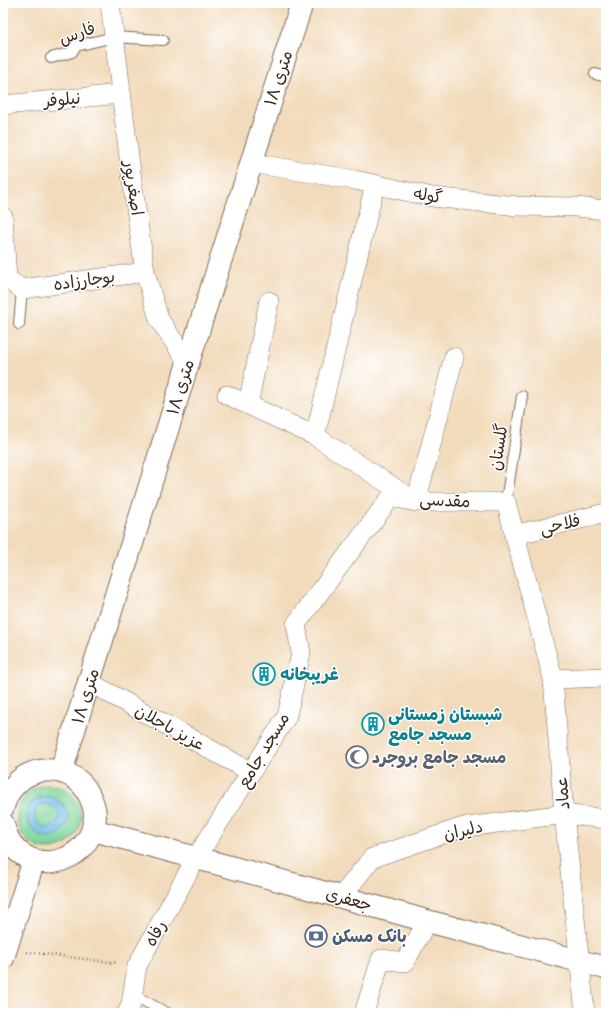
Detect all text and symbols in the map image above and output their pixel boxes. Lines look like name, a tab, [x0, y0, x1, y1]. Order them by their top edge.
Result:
street label: فارس	[56, 17, 98, 50]
street label: ۱۸ متری	[260, 48, 297, 109]
street label: نیلوفر	[41, 87, 81, 113]
street label: اصغرپور	[118, 157, 148, 217]
street label: گوله	[412, 183, 444, 208]
street label: بوجارزاده	[52, 266, 116, 295]
street label: ۱۸ متری	[162, 357, 199, 418]
street label: گلستان	[484, 422, 513, 472]
street label: مقدسی	[419, 489, 471, 512]
street label: فلاحی	[538, 510, 582, 539]
building icon: غریبخانه	[251, 661, 277, 687]
place label: غریبخانه	[280, 664, 339, 685]
street label: ۱۸ متری	[67, 666, 104, 727]
street label: عزیز باجلان	[131, 700, 208, 755]
place label: شبستان زمستانی مسجد جامع	[388, 704, 502, 746]
street label: مسجد جامع	[233, 709, 295, 792]
building icon: شبستان زمستانی مسجد جامع	[360, 711, 386, 737]
mosque icon: مسجد جامع بروجرد	[344, 744, 370, 770]
place label: مسجد جامع بروجرد	[372, 747, 506, 769]
street label: عماد	[551, 775, 574, 811]
street label: دلیران	[441, 816, 485, 845]
street label: جعفری	[323, 883, 374, 916]
street label: رفاه	[140, 916, 171, 950]
bank icon: بانک مسکن	[303, 923, 329, 949]
place label: بانک مسکن	[332, 926, 407, 947]

